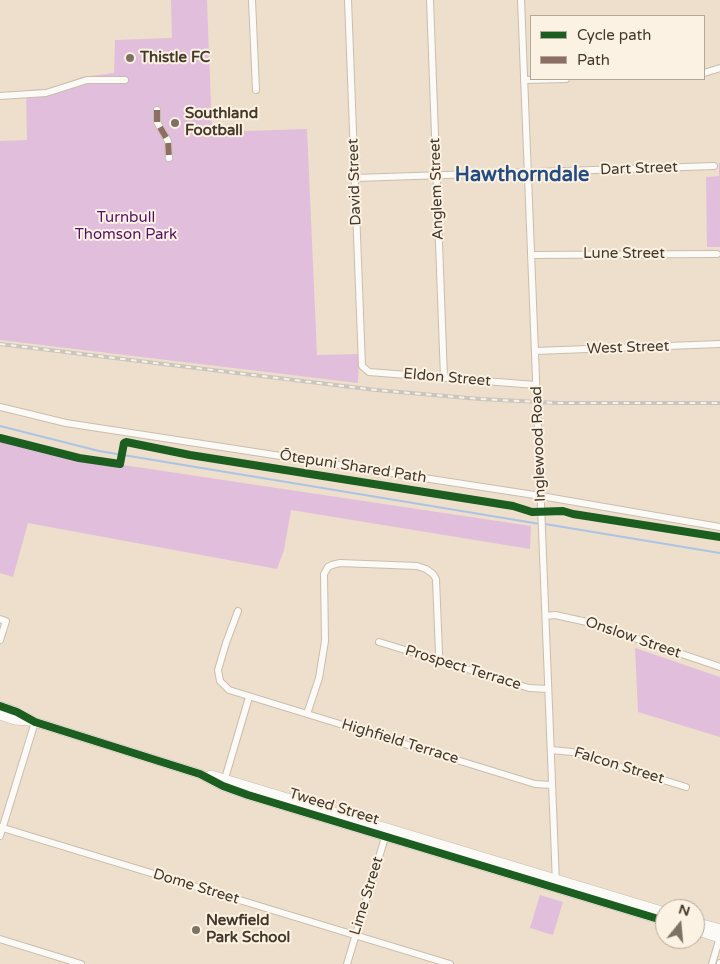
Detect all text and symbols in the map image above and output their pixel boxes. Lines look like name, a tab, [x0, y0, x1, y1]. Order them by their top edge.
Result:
legend	[530, 15, 705, 80]
text: Cycle path	[577, 26, 651, 44]
place label: Thistle FC	[140, 49, 210, 67]
text: Path	[577, 51, 610, 69]
marker: Thistle FC	[124, 52, 136, 64]
place label: Southland Football	[185, 105, 258, 140]
marker: Southland Football	[169, 117, 181, 129]
street label: Anglem Street	[426, 137, 448, 241]
street label: David Street	[344, 138, 366, 226]
street label: Dart Street	[600, 159, 678, 179]
district label: Hawthorndale	[455, 164, 589, 188]
park label: Turnbull Thomson Park	[75, 209, 177, 244]
street label: Lune Street	[583, 245, 665, 263]
street label: West Street	[586, 338, 670, 358]
street label: Eldon Street	[402, 365, 492, 391]
street label: Inglewood Road	[528, 386, 550, 502]
street label: Ōtepuni Shared Path	[278, 446, 428, 488]
street label: Onslow Street	[583, 613, 683, 663]
street label: Prospect Terrace	[403, 642, 523, 694]
street label: Highfield Terrace	[339, 716, 461, 768]
street label: Falcon Street	[572, 744, 666, 788]
street label: Tweed Street	[287, 785, 381, 829]
street label: Lime Street	[346, 854, 388, 938]
street label: Dome Street	[151, 865, 241, 909]
north arrow	[655, 899, 705, 949]
text: N	[676, 900, 692, 920]
place label: Newfield Park School	[206, 912, 290, 947]
marker: Newfield Park School	[190, 924, 202, 936]

